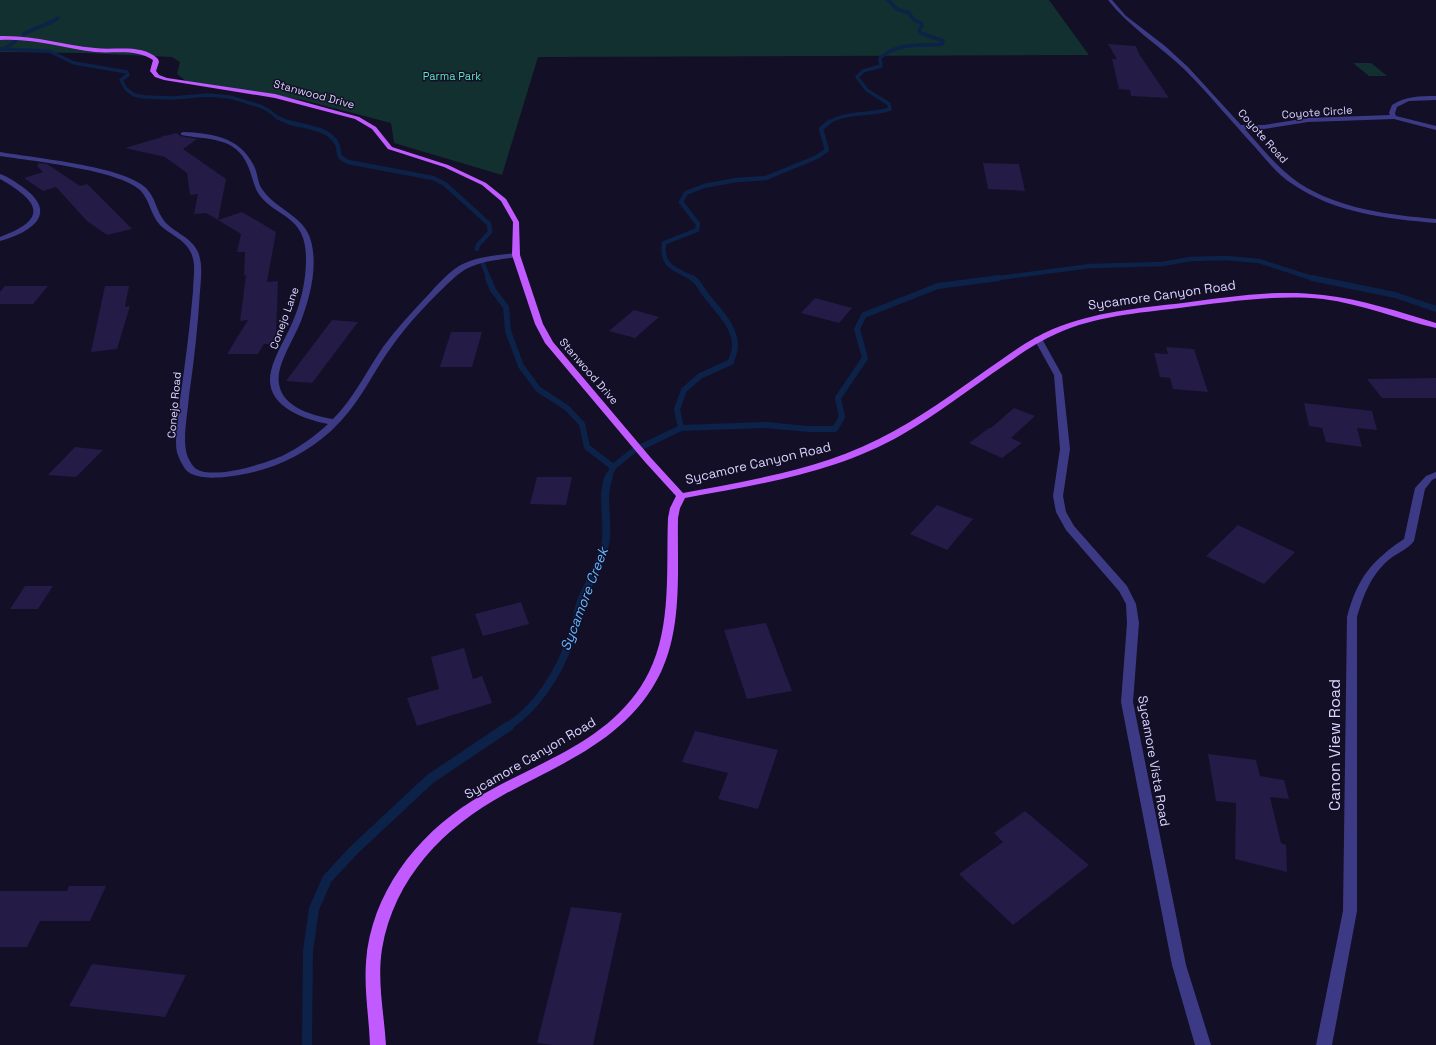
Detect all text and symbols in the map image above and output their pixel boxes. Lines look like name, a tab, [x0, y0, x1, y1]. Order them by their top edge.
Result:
park label: Parma Park	[423, 69, 481, 83]
street label: Stanwood Drive	[272, 76, 356, 112]
street label: Coyote Circle	[1281, 103, 1353, 121]
street label: Coyote Road	[1235, 106, 1291, 166]
street label: Sycamore Canyon Road	[1087, 276, 1237, 314]
street label: Conejo Lane	[266, 285, 302, 351]
street label: Stanwood Drive	[556, 335, 622, 407]
street label: Conejo Road	[164, 371, 184, 439]
street label: Sycamore Canyon Road	[683, 438, 833, 488]
water label: Sycamore Creek	[556, 543, 613, 653]
street label: Canon View Road	[1324, 679, 1345, 811]
street label: Sycamore Vista Road	[1134, 694, 1174, 828]
street label: Sycamore Canyon Road	[461, 713, 599, 803]

